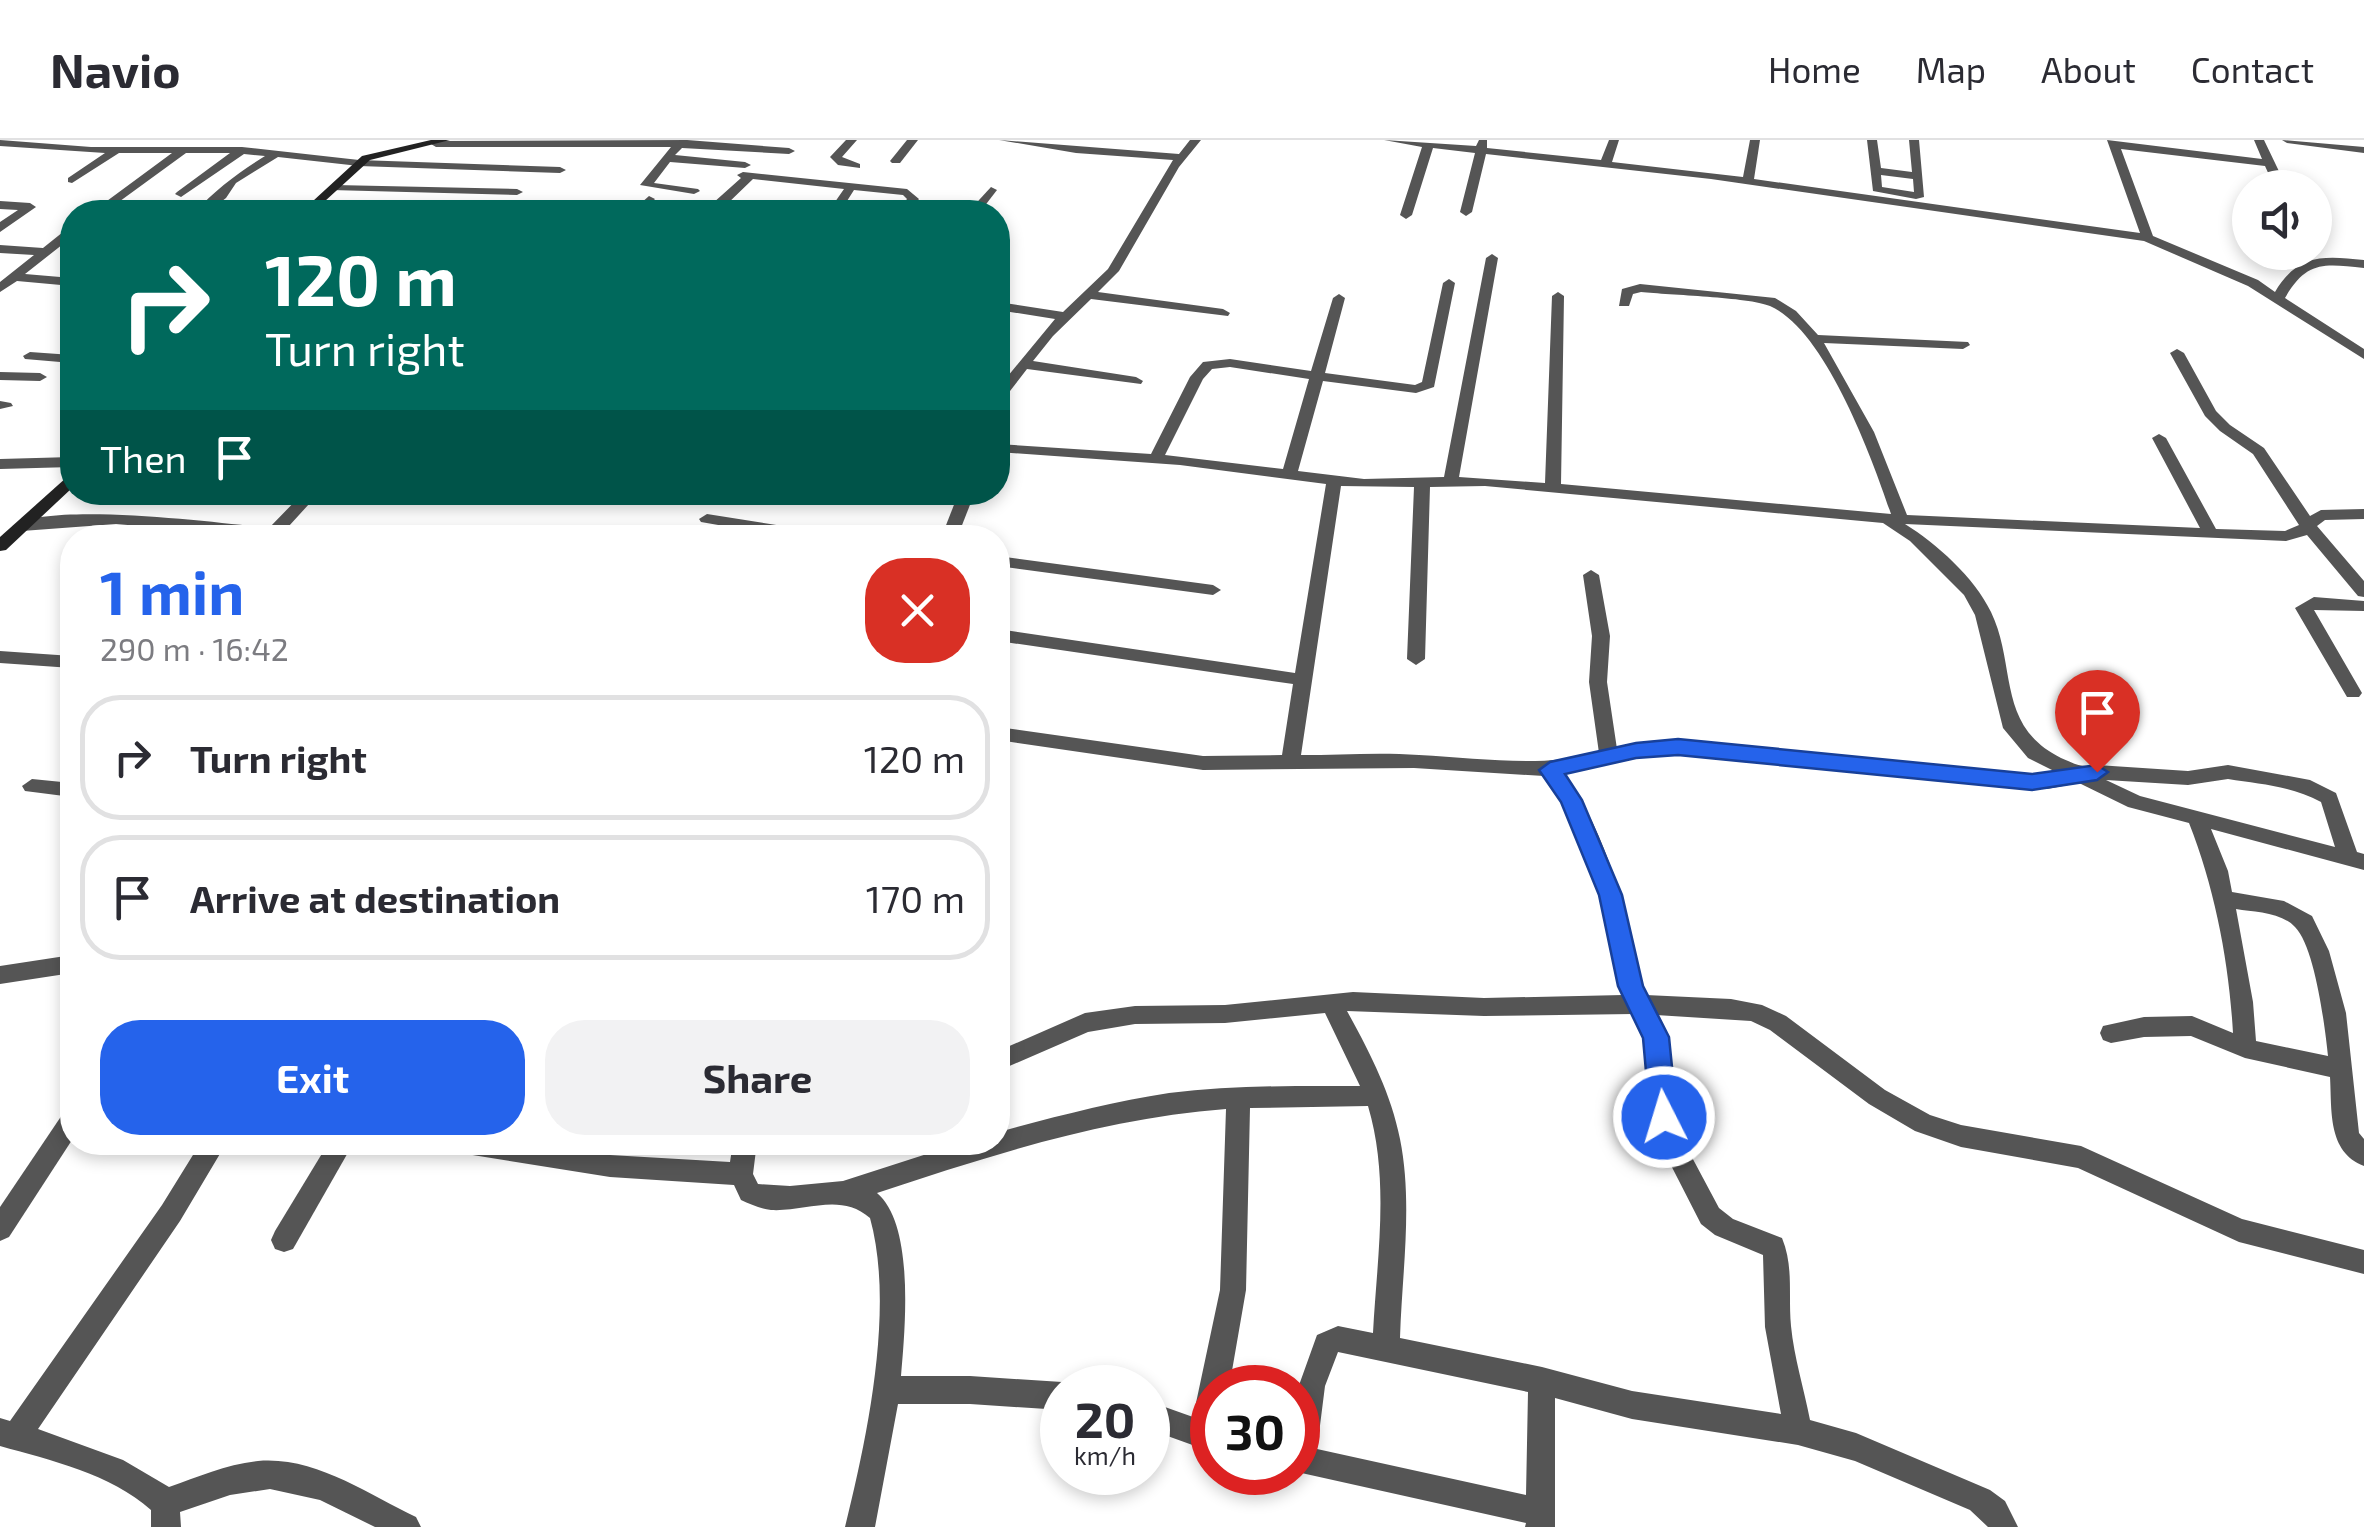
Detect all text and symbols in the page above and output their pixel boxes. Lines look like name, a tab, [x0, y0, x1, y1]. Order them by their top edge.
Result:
text: Navio	[50, 40, 181, 98]
text: Home	[1768, 48, 1861, 90]
text: Map	[1916, 48, 1986, 90]
text: About	[2041, 48, 2136, 90]
text: Contact	[2191, 48, 2314, 90]
map controls	[2232, 170, 2332, 270]
button: sound	[2232, 170, 2332, 270]
text: 120 m	[265, 236, 457, 320]
icon: right	[100, 240, 230, 370]
text: Turn right	[265, 321, 465, 375]
icon: arrive	[207, 430, 262, 485]
text: Then	[100, 435, 187, 481]
text: 1 min	[100, 555, 244, 627]
button: close	[865, 558, 970, 663]
text: 290 m · 16:42	[100, 629, 289, 667]
pin	[2055, 670, 2140, 773]
icon: arrive	[2070, 685, 2125, 740]
icon: right	[105, 730, 160, 785]
text: Turn right	[190, 735, 367, 781]
text: 120 m	[864, 735, 965, 781]
icon: arrive	[105, 870, 160, 925]
text: Arrive at destination	[190, 875, 560, 921]
text: 170 m	[866, 875, 965, 921]
button: Exit	[100, 1020, 525, 1135]
button: Share	[545, 1020, 970, 1135]
position arrow	[1612, 1065, 1716, 1169]
speed limit sign: 30	[1190, 1365, 1320, 1495]
text: 20	[1075, 1388, 1135, 1448]
text: km/h	[1074, 1440, 1136, 1470]

